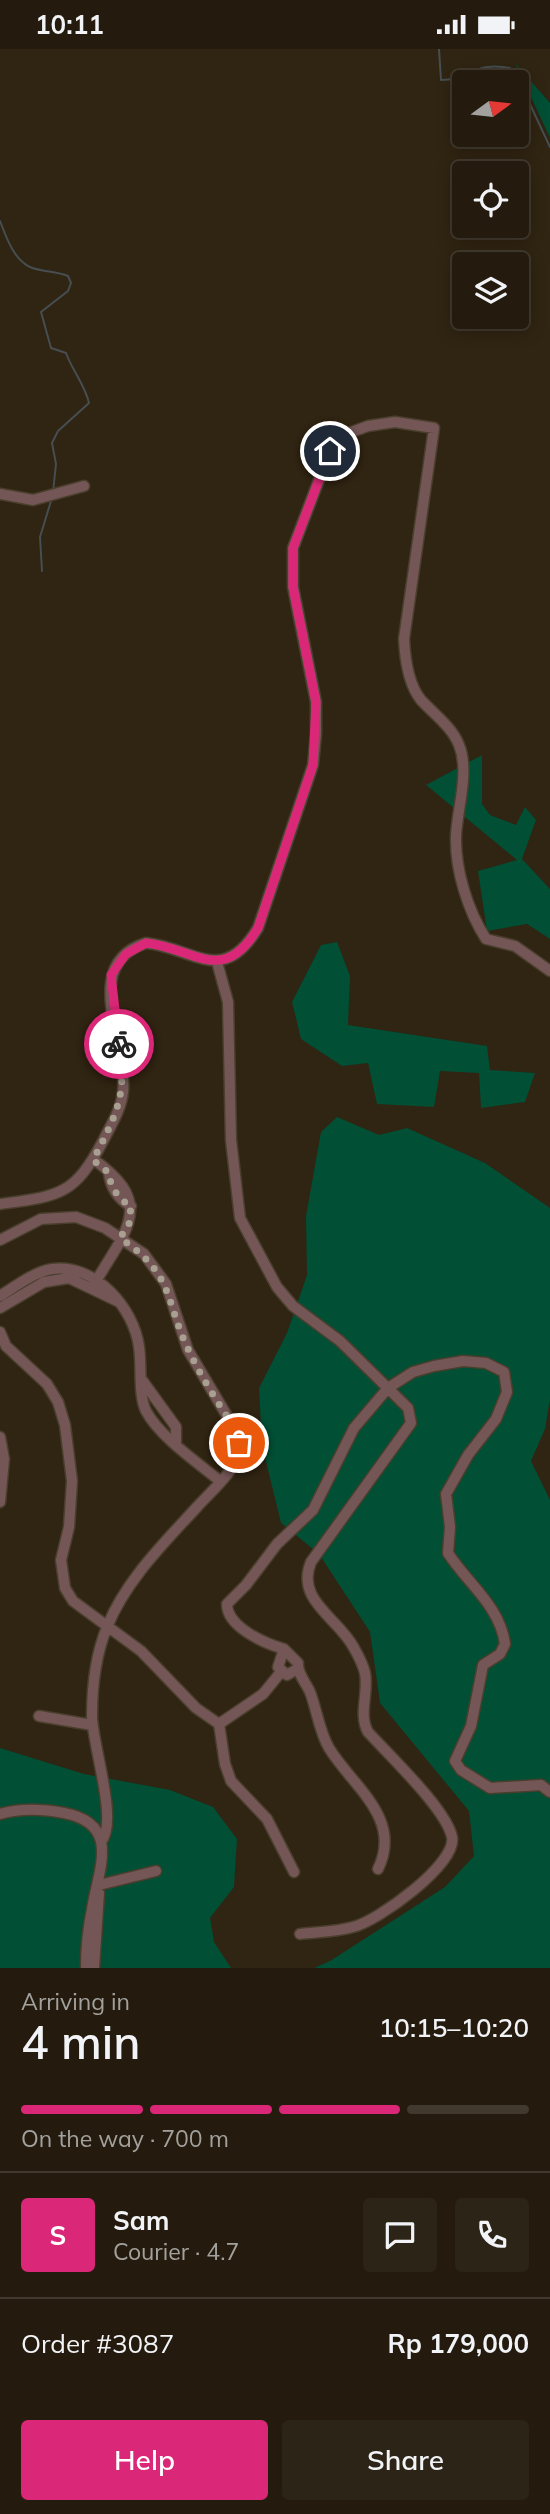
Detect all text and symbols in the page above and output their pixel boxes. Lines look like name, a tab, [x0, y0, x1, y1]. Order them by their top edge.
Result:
text: 10:11	[35, 8, 104, 41]
north arrow	[452, 70, 528, 147]
map controls	[452, 70, 529, 329]
button: locate	[452, 161, 529, 238]
button: layers	[452, 252, 529, 329]
pin	[300, 421, 360, 481]
icon: home	[311, 432, 349, 470]
courier	[84, 1009, 154, 1079]
icon: bike	[100, 1025, 138, 1063]
pin	[209, 1413, 269, 1473]
icon: bag	[220, 1424, 258, 1462]
text: Arriving in	[21, 1987, 130, 2016]
text: 10:15–10:20	[379, 2011, 529, 2044]
text: 4 min	[21, 2013, 140, 2071]
text: On the way · 700 m	[21, 2124, 229, 2153]
button: chat	[363, 2198, 437, 2272]
button: phone	[455, 2198, 529, 2272]
text: Sam	[113, 2204, 169, 2237]
text: S	[50, 2219, 66, 2252]
text: Courier · 4.7	[113, 2237, 239, 2266]
text: Order #3087	[21, 2327, 174, 2360]
text: Rp 179,000	[387, 2327, 529, 2360]
button: Help	[21, 2420, 268, 2500]
button: Share	[282, 2420, 529, 2500]

